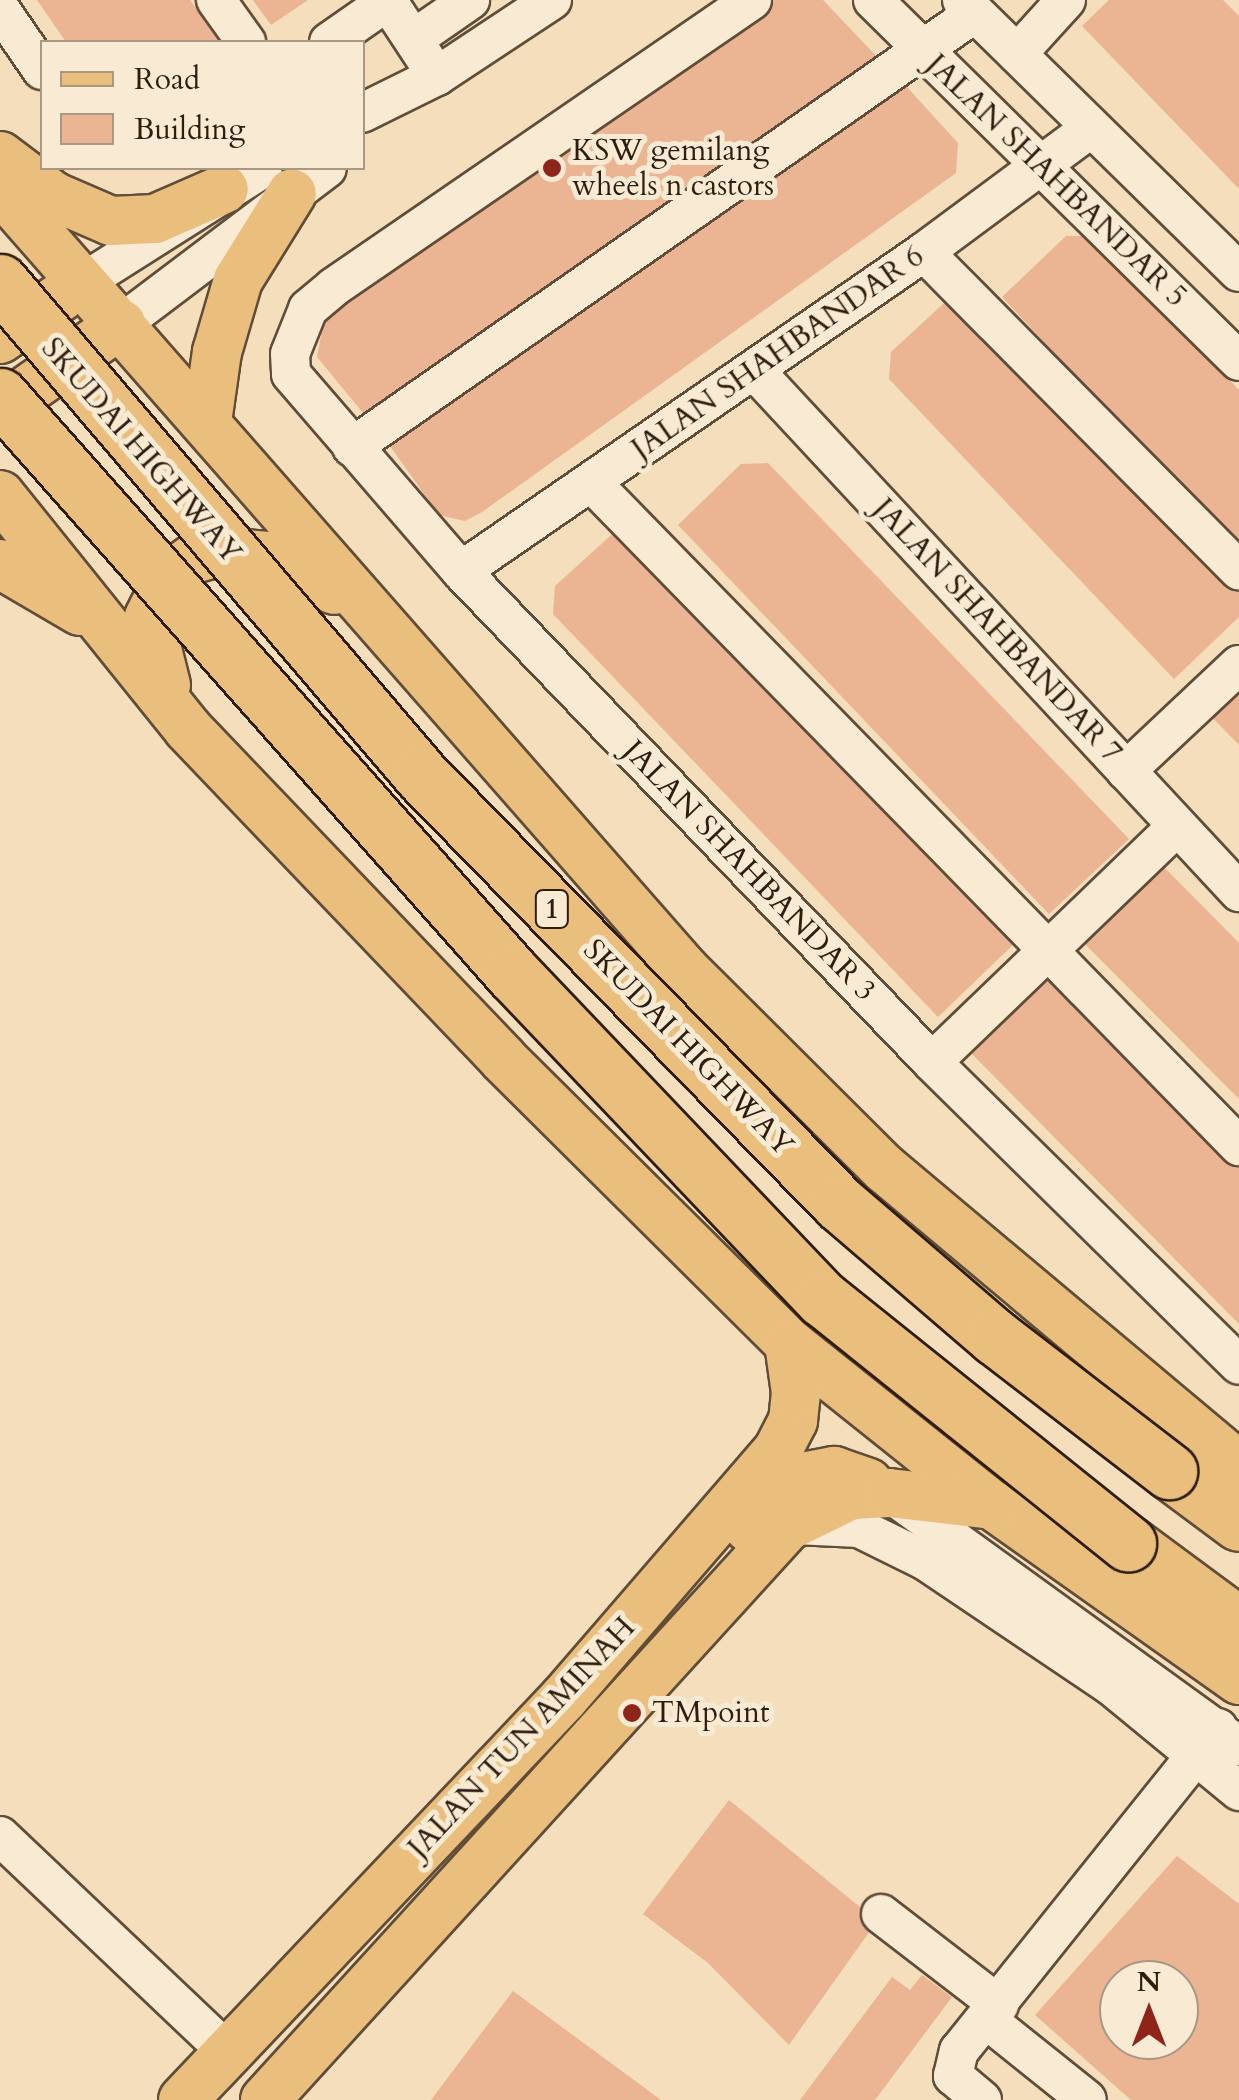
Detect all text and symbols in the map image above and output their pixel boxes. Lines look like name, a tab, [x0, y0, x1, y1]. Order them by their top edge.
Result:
legend	[40, 40, 365, 170]
street label: JALAN SHAHBANDAR 5	[918, 47, 1194, 315]
text: Road	[134, 59, 200, 100]
text: Building	[134, 109, 245, 150]
place label: KSW gemilang wheels n castors	[572, 133, 774, 204]
marker: KSW gemilang wheels n castors	[541, 157, 563, 179]
street label: JALAN SHAHBANDAR 6	[625, 238, 931, 468]
street label: SKUDAI HIGHWAY	[33, 331, 249, 571]
street label: JALAN SHAHBANDAR 7	[865, 491, 1129, 771]
street label: JALAN SHAHBANDAR 3	[615, 733, 883, 1009]
road number: 1	[534, 886, 570, 932]
street label: SKUDAI HIGHWAY	[575, 932, 801, 1164]
street label: JALAN TUN AMINAH	[401, 1610, 643, 1866]
place label: TMpoint	[652, 1695, 769, 1731]
marker: TMpoint	[621, 1702, 643, 1724]
north arrow	[1099, 1960, 1199, 2060]
text: N	[1137, 1963, 1161, 2001]

